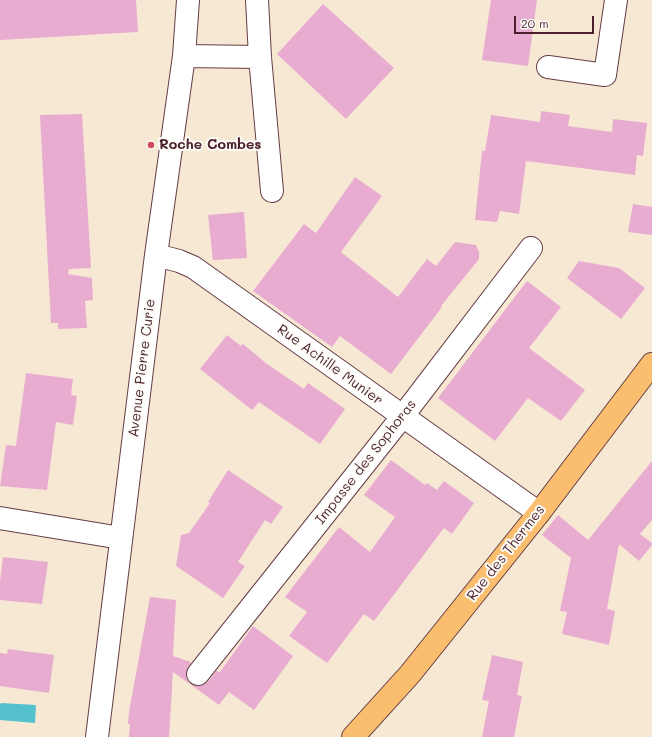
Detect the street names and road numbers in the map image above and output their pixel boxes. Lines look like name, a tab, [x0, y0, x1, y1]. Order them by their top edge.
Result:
street label: Avenue Pierre Curie	[125, 298, 159, 438]
street label: Rue Achille Munier	[274, 321, 386, 409]
street label: Impasse des Sophoras	[312, 396, 420, 528]
street label: Rue des Thermes	[463, 502, 549, 604]

